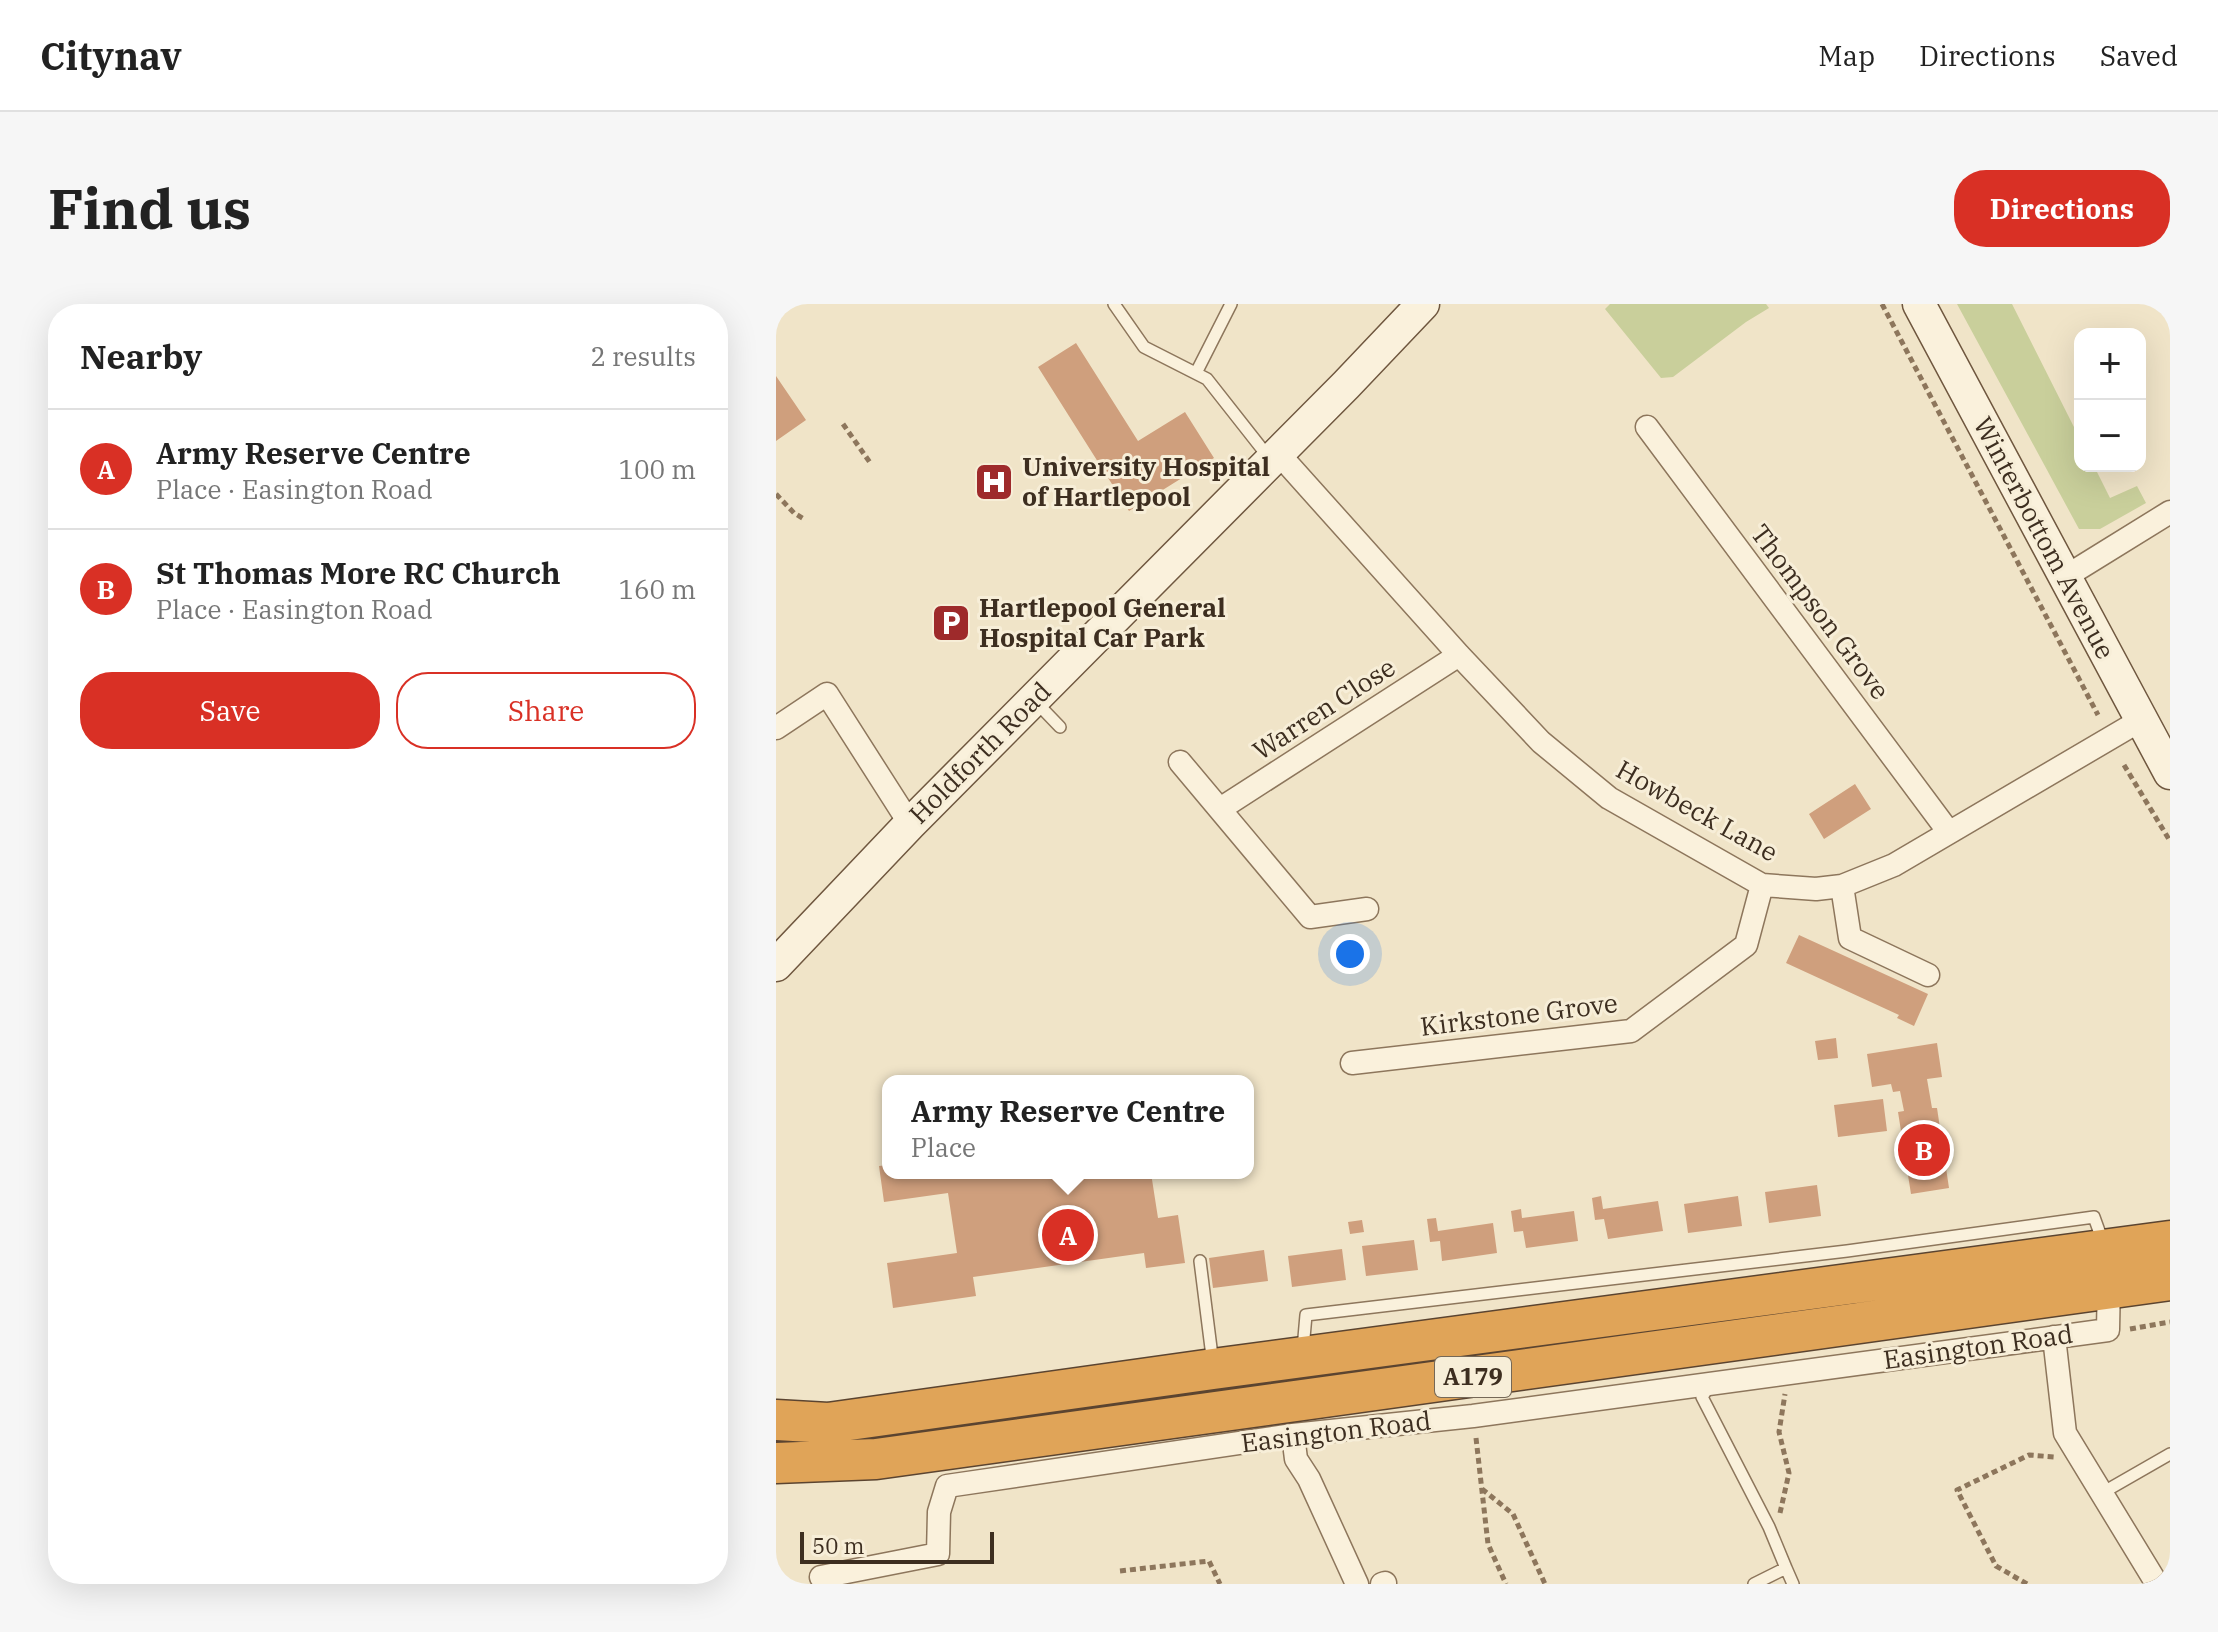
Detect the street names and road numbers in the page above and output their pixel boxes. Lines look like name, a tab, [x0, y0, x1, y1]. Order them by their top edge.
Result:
street label: Winterbottom Avenue	[1967, 411, 2123, 665]
street label: Thompson Grove	[1744, 517, 1898, 706]
street label: Warren Close	[1246, 649, 1401, 767]
street label: Holdforth Road	[901, 674, 1058, 831]
street label: Howbeck Lane	[1611, 752, 1784, 869]
street label: Kirkstone Grove	[1418, 985, 1619, 1043]
street label: Easington Road	[1881, 1316, 2075, 1376]
road number: A179	[1435, 1357, 1511, 1397]
street label: Easington Road	[1239, 1402, 1433, 1460]

